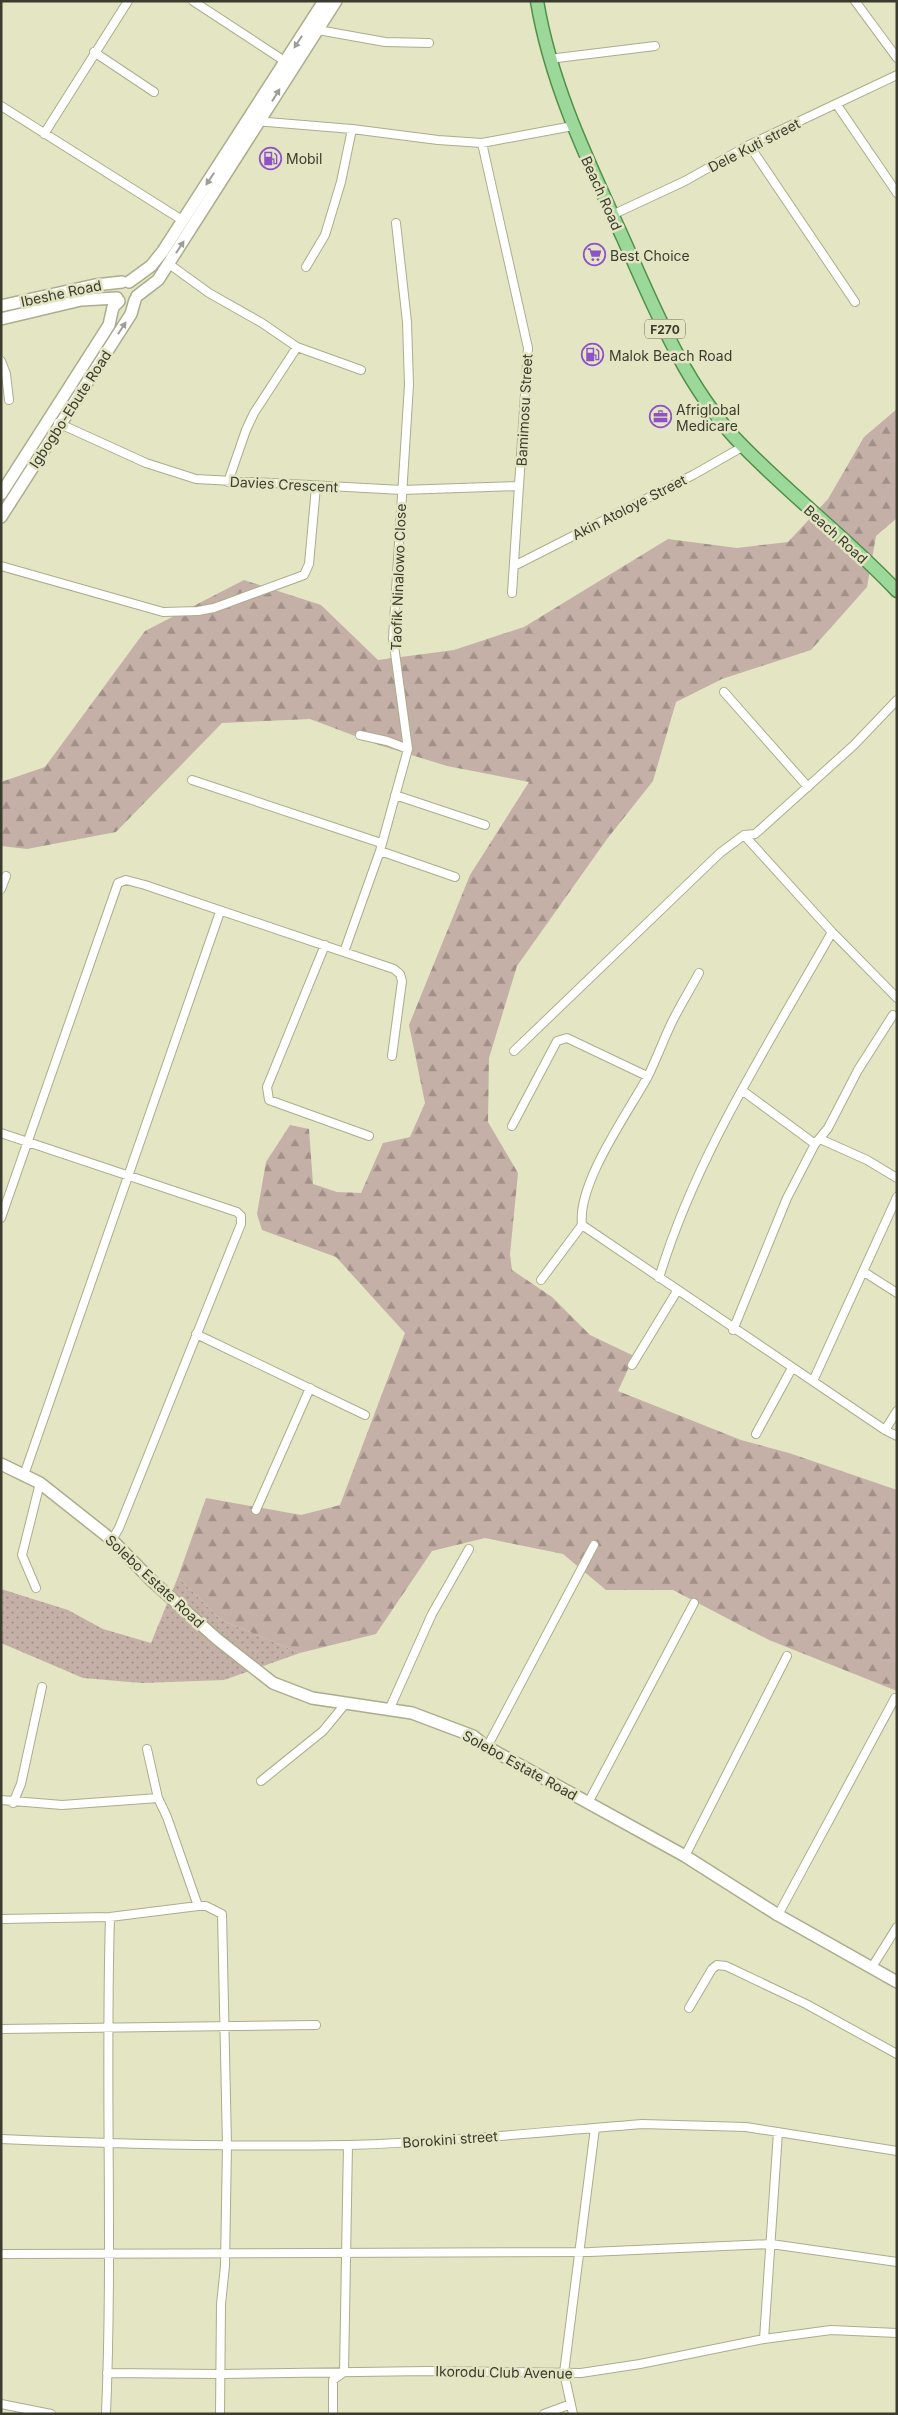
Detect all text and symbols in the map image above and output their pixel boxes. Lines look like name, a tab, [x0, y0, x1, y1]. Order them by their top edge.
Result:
one-way arrow	[293, 36, 303, 49]
one-way arrow	[272, 89, 281, 102]
street label: Dele Kuti street	[705, 114, 803, 175]
fuel station icon: Mobil	[258, 146, 282, 170]
place label: Mobil	[286, 150, 322, 167]
street label: Beach Road	[578, 153, 626, 233]
one-way arrow	[205, 172, 215, 185]
one-way arrow	[175, 240, 184, 254]
supermarket icon: Best Choice	[582, 243, 606, 267]
place label: Best Choice	[610, 247, 690, 264]
street label: Ibeshe Road	[19, 276, 103, 310]
road number: F270	[645, 320, 685, 338]
one-way arrow	[117, 322, 127, 335]
fuel station icon: Malok Beach Road	[581, 343, 605, 367]
street label: Igbogbo-Ebute Road	[26, 347, 114, 471]
place label: Malok Beach Road	[609, 347, 732, 364]
street label: Bamimosu Street	[513, 353, 535, 467]
place label: Afriglobal Medicare	[676, 401, 740, 434]
office icon: Afriglobal Medicare	[648, 405, 672, 429]
street label: Akin Atoloye Street	[569, 471, 689, 543]
street label: Davies Crescent	[229, 473, 339, 495]
street label: Beach Road	[801, 501, 871, 567]
street label: Taofik Ninalowo Close	[387, 503, 409, 651]
street label: Solebo Estate Road	[102, 1531, 208, 1631]
street label: Solebo Estate Road	[460, 1726, 580, 1804]
street label: Borokini street	[402, 2127, 499, 2151]
street label: Ikorodu Club Avenue	[435, 2362, 573, 2382]

